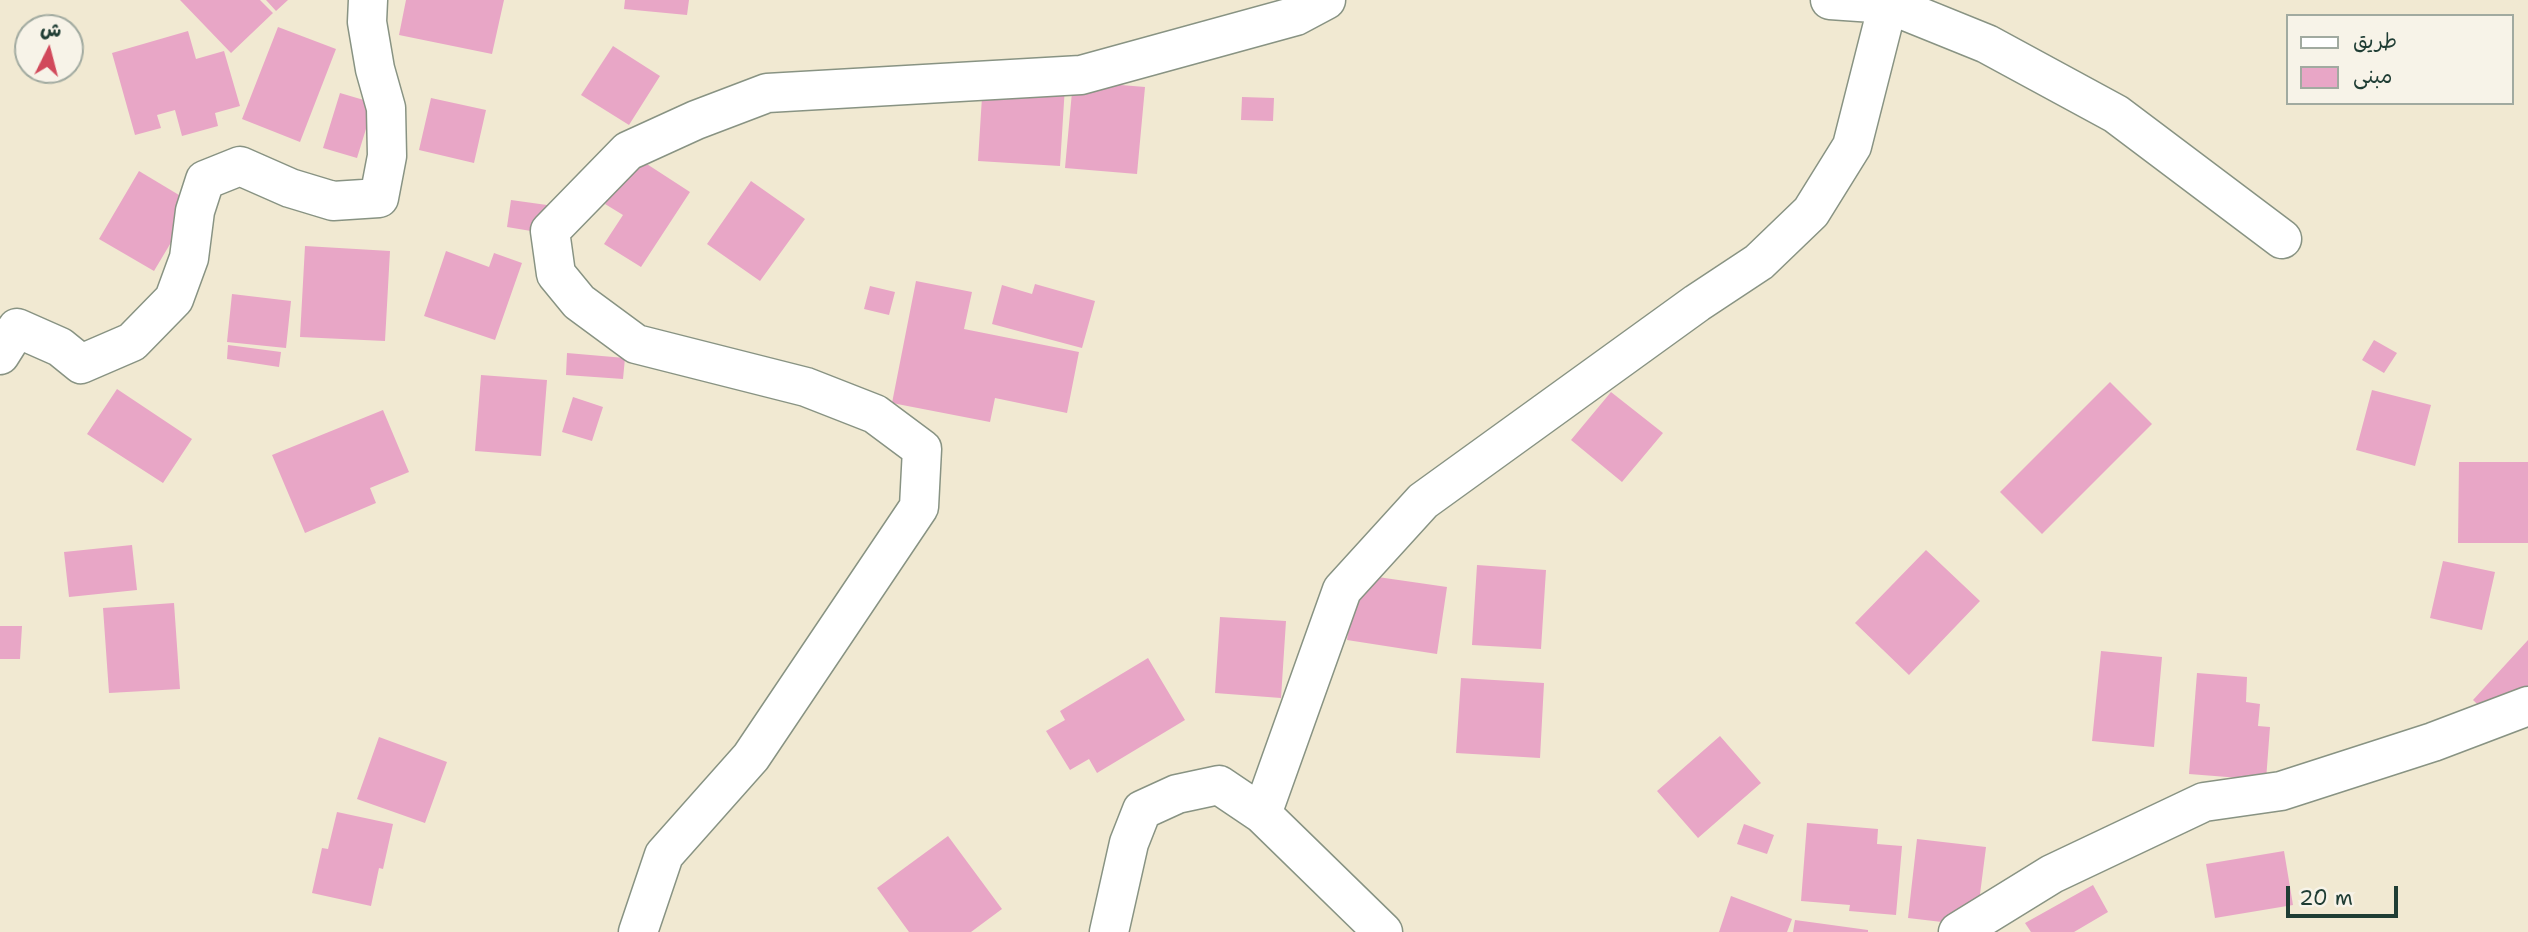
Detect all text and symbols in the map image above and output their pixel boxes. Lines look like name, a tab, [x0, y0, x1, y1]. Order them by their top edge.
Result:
north arrow	[14, 14, 84, 84]
legend	[2286, 14, 2514, 105]
text: ش	[39, 16, 63, 43]
text: طريق	[2353, 27, 2397, 55]
text: مبنى	[2353, 62, 2392, 90]
scale bar	[2290, 872, 2402, 916]
text: 20 m	[2299, 884, 2353, 912]

